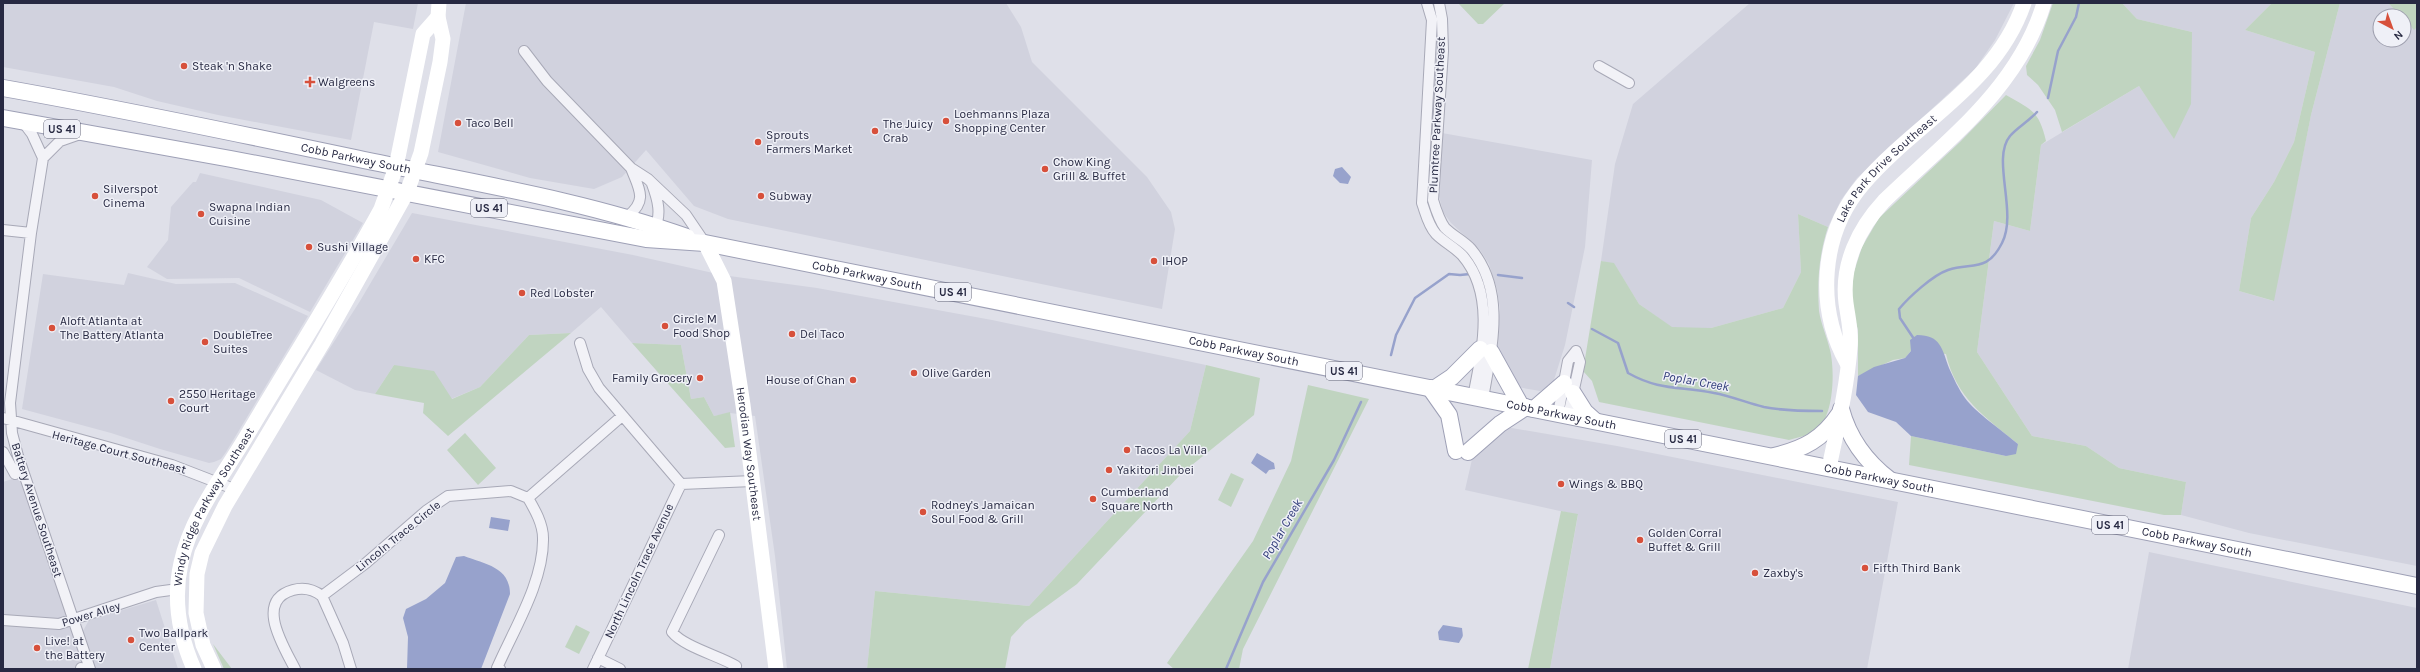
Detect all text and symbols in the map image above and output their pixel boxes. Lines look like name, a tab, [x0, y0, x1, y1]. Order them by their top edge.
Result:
north arrow	[2372, 8, 2412, 48]
text: N	[2391, 28, 2405, 43]
street label: Plumtree Parkway Southeast	[1426, 36, 1448, 194]
place label: Steak 'n Shake	[192, 59, 272, 73]
marker: Steak 'n Shake	[179, 61, 189, 71]
place label: Walgreens	[318, 75, 375, 89]
marker: Walgreens	[305, 77, 315, 87]
place label: Loehmanns Plaza Shopping Center	[954, 107, 1050, 135]
street label: Lake Park Drive Southeast	[1833, 111, 1940, 224]
place label: Taco Bell	[466, 116, 514, 130]
marker: Loehmanns Plaza Shopping Center	[941, 116, 951, 126]
place label: The Juicy Crab	[883, 117, 933, 145]
marker: Taco Bell	[453, 118, 463, 128]
road number: US 41	[44, 120, 80, 138]
marker: The Juicy Crab	[870, 126, 880, 136]
place label: Sprouts Farmers Market	[766, 128, 853, 156]
marker: Sprouts Farmers Market	[753, 137, 763, 147]
street label: Cobb Parkway South	[300, 140, 412, 176]
place label: Chow King Grill & Buffet	[1053, 155, 1126, 183]
marker: Chow King Grill & Buffet	[1040, 164, 1050, 174]
place label: Silverspot Cinema	[103, 182, 159, 210]
place label: Subway	[769, 189, 812, 203]
marker: Silverspot Cinema	[90, 191, 100, 201]
marker: Subway	[756, 191, 766, 201]
road number: US 41	[471, 199, 507, 217]
place label: Swapna Indian Cuisine	[209, 200, 290, 228]
marker: Swapna Indian Cuisine	[196, 209, 206, 219]
place label: Sushi Village	[317, 240, 388, 254]
marker: Sushi Village	[304, 242, 314, 252]
place label: KFC	[424, 252, 445, 266]
marker: KFC	[411, 254, 421, 264]
place label: IHOP	[1162, 254, 1188, 268]
marker: IHOP	[1149, 256, 1159, 266]
street label: Cobb Parkway South	[811, 258, 924, 293]
road number: US 41	[935, 283, 971, 301]
place label: Red Lobster	[530, 286, 595, 300]
marker: Red Lobster	[517, 288, 527, 298]
place label: Circle M Food Shop	[673, 312, 730, 340]
place label: Aloft Atlanta at The Battery Atlanta	[60, 314, 164, 342]
marker: Circle M Food Shop	[660, 321, 670, 331]
marker: Aloft Atlanta at The Battery Atlanta	[47, 323, 57, 333]
place label: Del Taco	[800, 327, 845, 341]
place label: DoubleTree Suites	[213, 328, 272, 356]
marker: Del Taco	[787, 329, 797, 339]
street label: Cobb Parkway South	[1188, 333, 1300, 369]
marker: DoubleTree Suites	[200, 337, 210, 347]
road number: US 41	[1326, 362, 1362, 380]
place label: Olive Garden	[922, 366, 991, 380]
marker: Olive Garden	[909, 368, 919, 378]
water label: Poplar Creek	[1662, 368, 1731, 394]
place label: Family Grocery	[612, 371, 692, 385]
marker: Family Grocery	[695, 373, 705, 383]
place label: House of Chan	[766, 373, 845, 387]
marker: House of Chan	[848, 375, 858, 385]
street label: Herodian Way Southeast	[733, 386, 764, 522]
place label: 2550 Heritage Court	[179, 387, 256, 415]
marker: 2550 Heritage Court	[166, 396, 176, 406]
street label: Cobb Parkway South	[1505, 397, 1618, 432]
street label: Windy Ridge Parkway Southeast	[171, 425, 257, 587]
street label: Heritage Court Southeast	[50, 427, 188, 477]
road number: US 41	[1665, 430, 1701, 448]
street label: Battery Avenue Southeast	[9, 441, 66, 580]
place label: Tacos La Villa	[1135, 443, 1207, 457]
marker: Tacos La Villa	[1122, 445, 1132, 455]
street label: Cobb Parkway South	[1823, 460, 1936, 496]
place label: Yakitori Jinbei	[1117, 463, 1194, 477]
marker: Yakitori Jinbei	[1104, 465, 1114, 475]
place label: Wings & BBQ	[1569, 477, 1643, 491]
marker: Wings & BBQ	[1556, 479, 1566, 489]
place label: Cumberland Square North	[1101, 485, 1173, 513]
marker: Cumberland Square North	[1088, 494, 1098, 504]
water label: Poplar Creek	[1259, 496, 1305, 562]
street label: Lincoln Trace Circle	[353, 498, 443, 574]
place label: Rodney's Jamaican Soul Food & Grill	[931, 498, 1035, 526]
street label: North Lincoln Trace Avenue	[602, 501, 676, 641]
marker: Rodney's Jamaican Soul Food & Grill	[918, 507, 928, 517]
road number: US 41	[2092, 516, 2128, 534]
street label: Cobb Parkway South	[2141, 524, 2253, 560]
place label: Golden Corral Buffet & Grill	[1648, 526, 1722, 554]
marker: Golden Corral Buffet & Grill	[1635, 535, 1645, 545]
place label: Fifth Third Bank	[1873, 561, 1961, 575]
marker: Fifth Third Bank	[1860, 563, 1870, 573]
place label: Zaxby's	[1763, 566, 1803, 580]
marker: Zaxby's	[1750, 568, 1760, 578]
street label: Power Alley	[60, 598, 122, 630]
place label: Two Ballpark Center	[139, 626, 209, 654]
place label: Live! at the Battery	[45, 634, 105, 662]
marker: Two Ballpark Center	[126, 635, 136, 645]
marker: Live! at the Battery	[32, 643, 42, 653]

